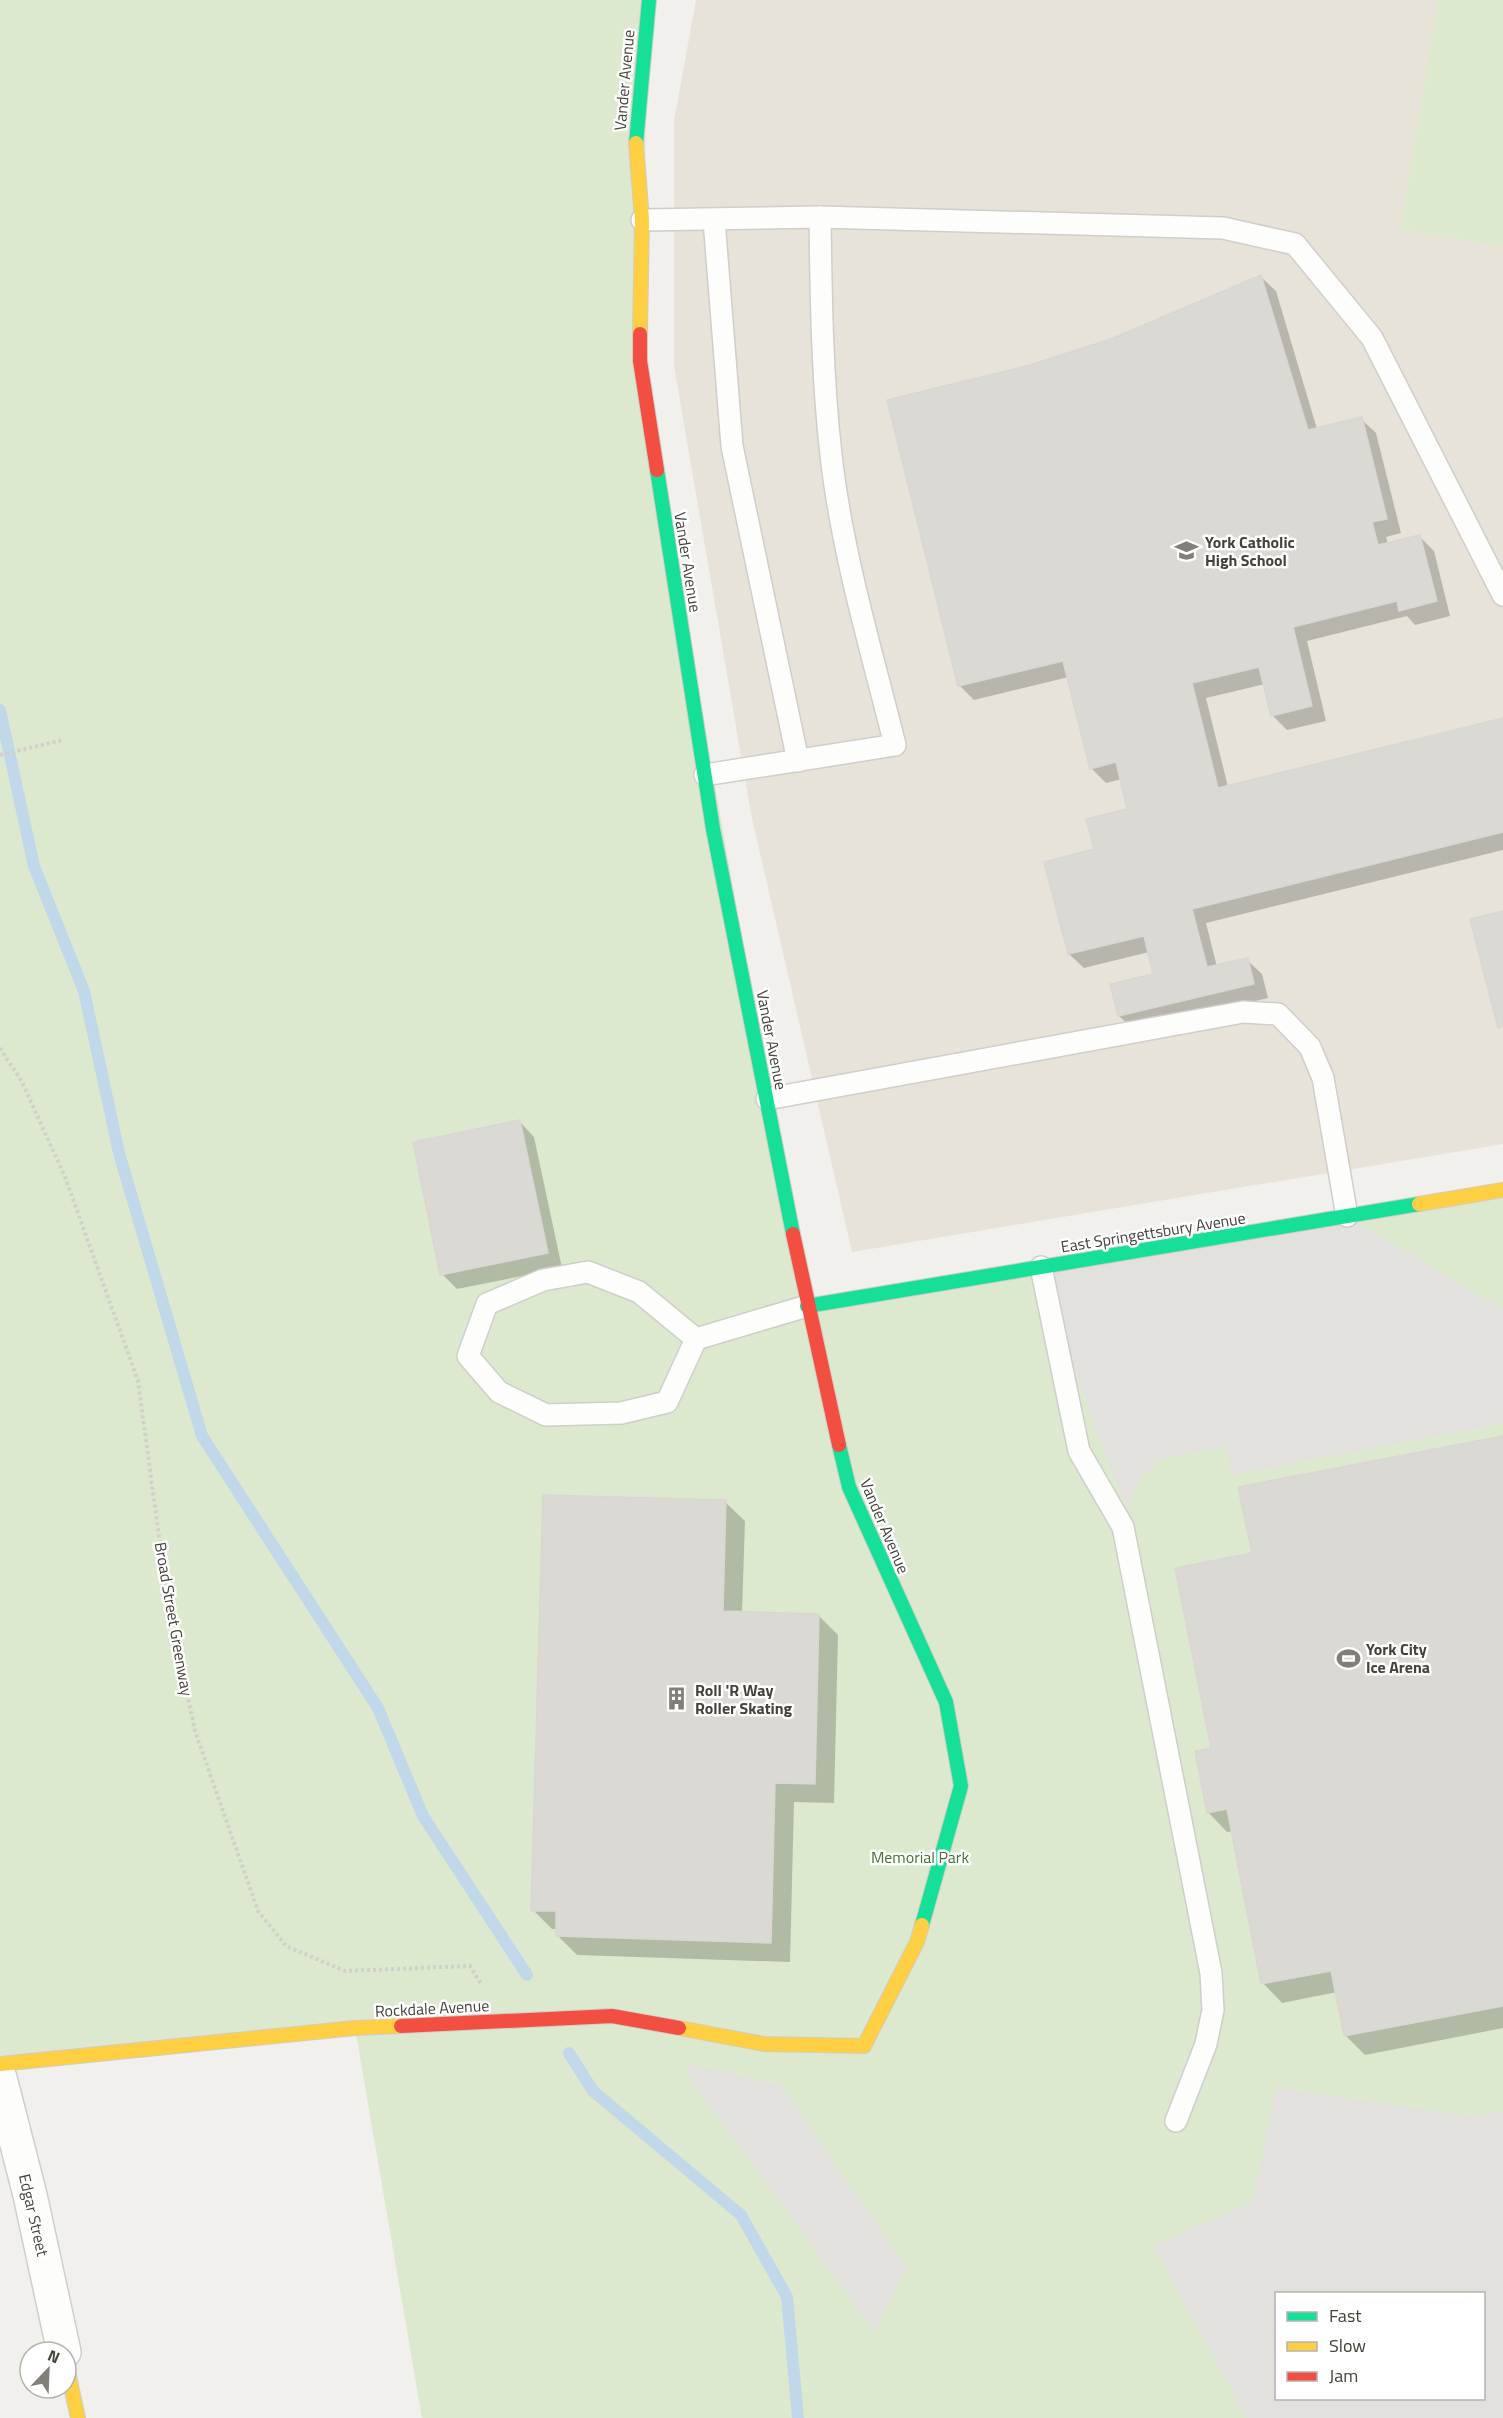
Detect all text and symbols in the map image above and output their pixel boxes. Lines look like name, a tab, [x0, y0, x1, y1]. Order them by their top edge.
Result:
street label: Vander Avenue	[608, 29, 640, 131]
street label: Vander Avenue	[668, 510, 708, 614]
place label: York Catholic High School	[1205, 530, 1295, 572]
school or university icon: York Catholic High School	[1174, 538, 1200, 564]
street label: Vander Avenue	[751, 988, 793, 1092]
street label: East Springettsbury Avenue	[1059, 1206, 1247, 1258]
street label: Vander Avenue	[854, 1475, 916, 1577]
street label: Broad Street Greenway	[149, 1540, 199, 1698]
place label: York City Ice Arena	[1366, 1637, 1430, 1679]
sports icon: York City Ice Arena	[1335, 1645, 1361, 1671]
place label: Roll 'R Way Roller Skating	[695, 1678, 792, 1720]
building icon: Roll 'R Way Roller Skating	[664, 1686, 690, 1712]
park label: Memorial Park	[871, 1845, 969, 1869]
street label: Rockdale Avenue	[374, 1993, 490, 2023]
street label: Edgar Street	[13, 2172, 55, 2259]
legend	[1275, 2292, 1485, 2400]
text: Fast	[1329, 2302, 1362, 2329]
text: Slow	[1329, 2332, 1366, 2359]
north arrow	[18, 2340, 78, 2400]
text: N	[44, 2343, 64, 2369]
text: Jam	[1329, 2362, 1358, 2389]

